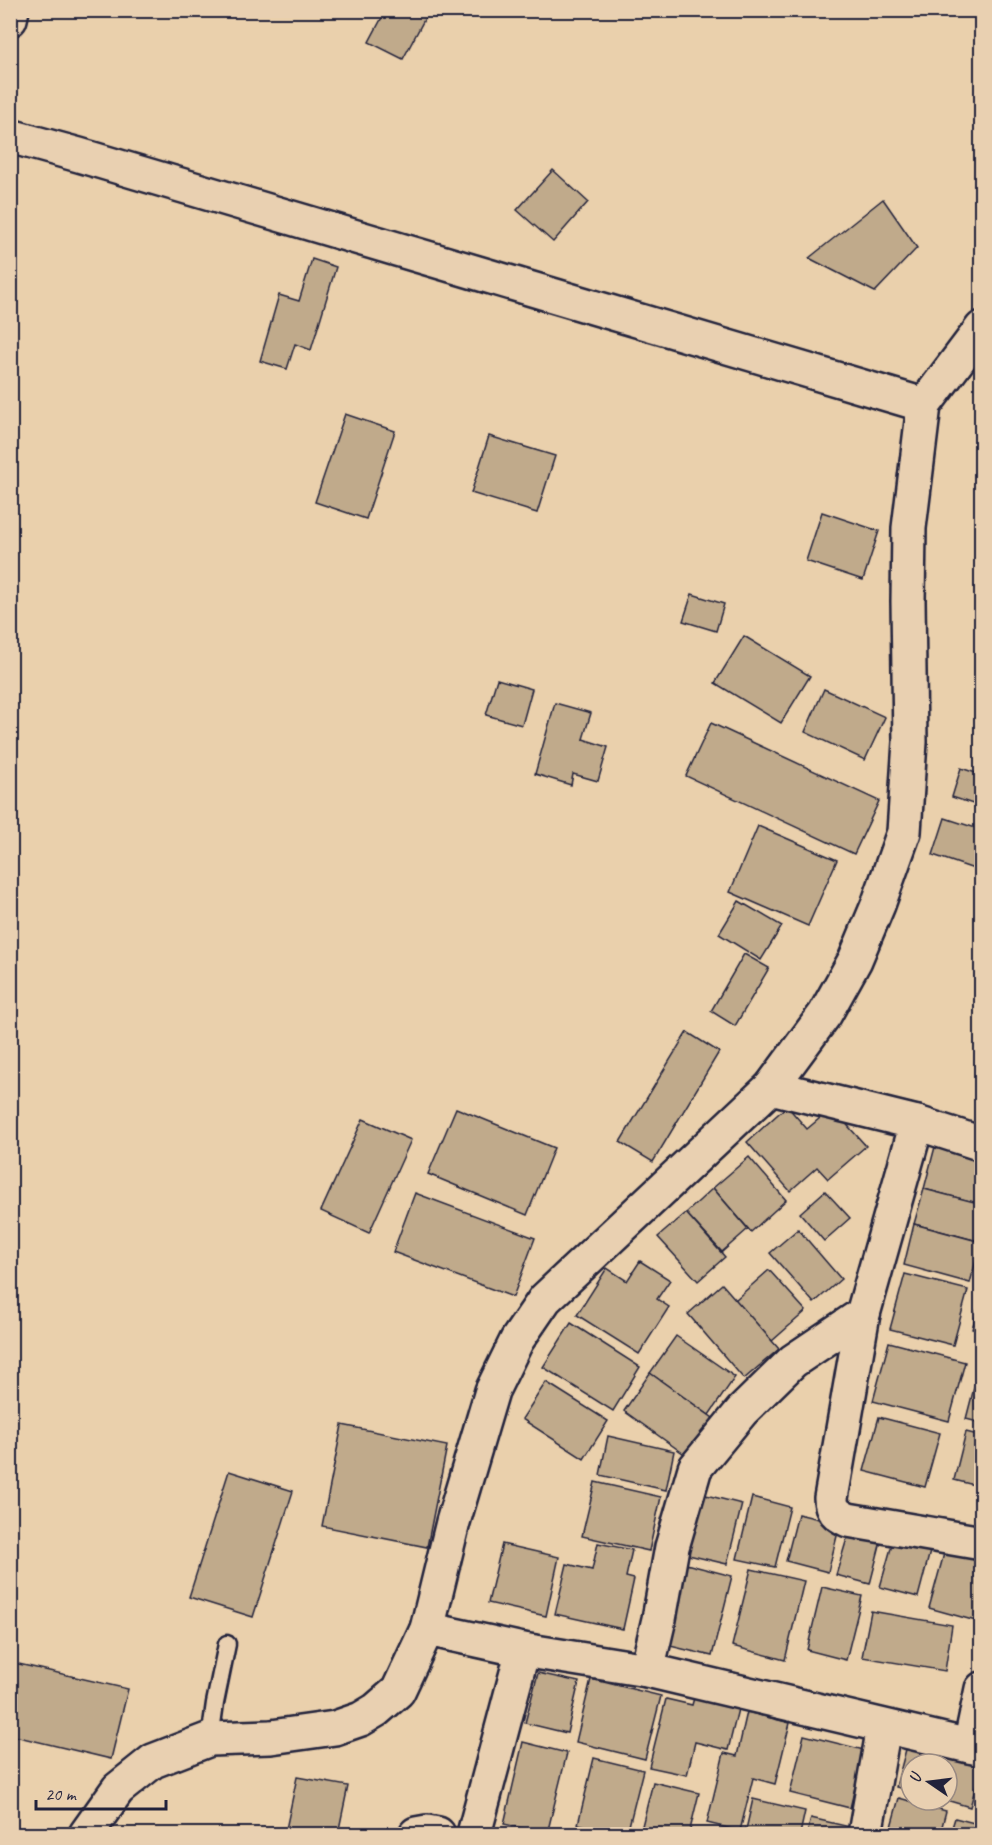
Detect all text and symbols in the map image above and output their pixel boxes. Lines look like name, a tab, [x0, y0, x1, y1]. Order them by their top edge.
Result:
north arrow	[899, 1752, 959, 1812]
text: U	[905, 1769, 927, 1785]
scale bar	[36, 1773, 166, 1811]
text: 20 m	[45, 1783, 78, 1805]

